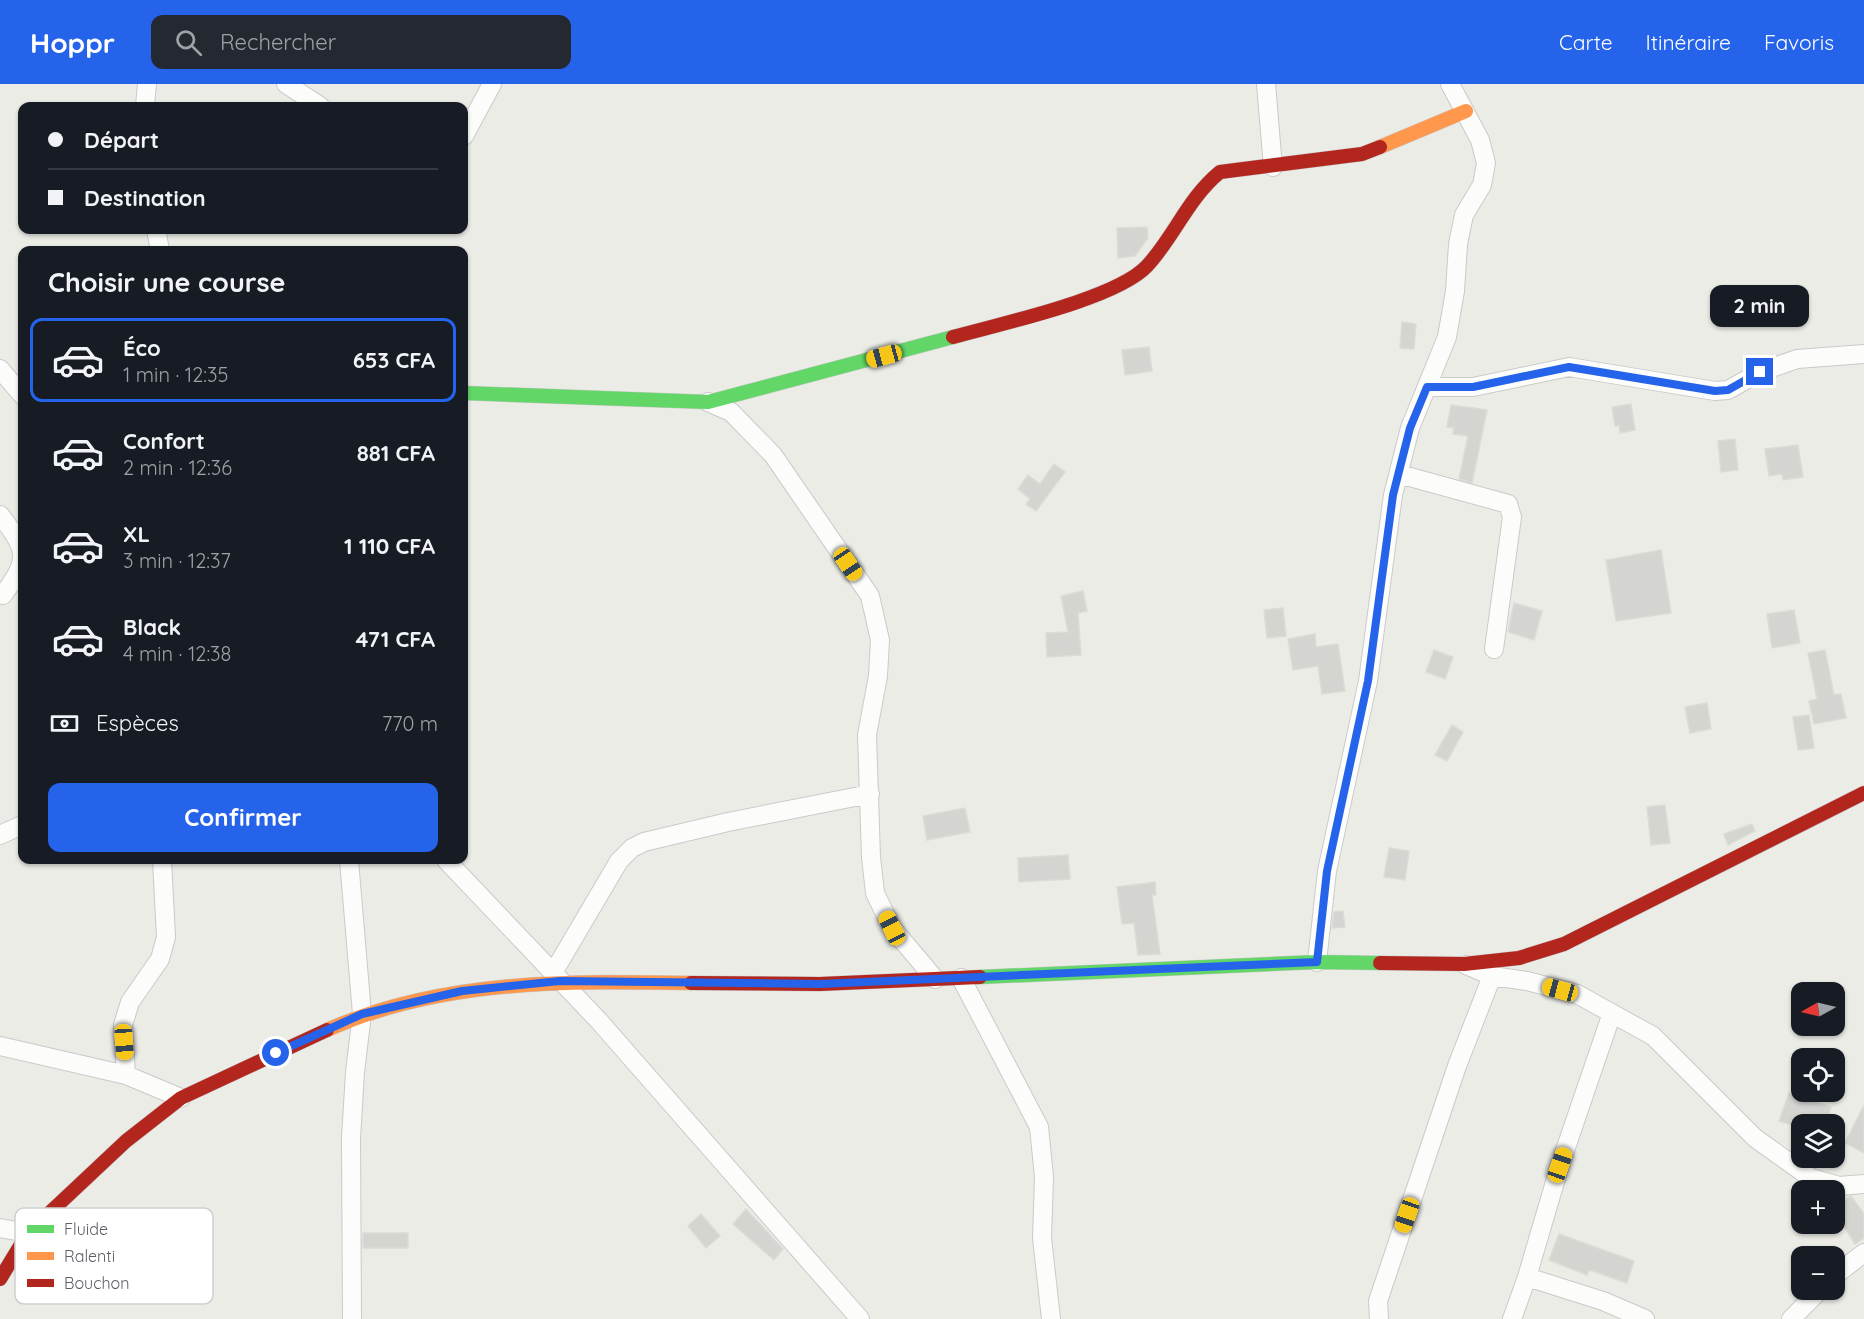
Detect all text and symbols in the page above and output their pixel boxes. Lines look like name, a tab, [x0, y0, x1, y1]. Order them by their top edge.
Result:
search box	[151, 15, 571, 69]
text: Hoppr	[30, 25, 115, 60]
icon: search	[172, 26, 205, 59]
text: Rechercher	[220, 28, 336, 56]
text: Carte	[1559, 29, 1613, 55]
text: Itinéraire	[1646, 29, 1731, 55]
text: Favoris	[1764, 29, 1834, 55]
text: Départ	[84, 126, 159, 154]
text: Destination	[84, 184, 206, 212]
text: Choisir une course	[48, 265, 285, 299]
callout: 2 min	[1710, 285, 1810, 327]
text: 2 min	[1733, 293, 1786, 318]
icon: car	[51, 333, 105, 387]
text: Éco	[123, 334, 161, 362]
car	[864, 343, 904, 369]
text: 653 CFA	[353, 346, 435, 374]
route end	[1746, 358, 1773, 385]
text: 1 min · 12:35	[123, 362, 228, 387]
icon: car	[51, 426, 105, 480]
text: Confort	[123, 427, 205, 455]
text: 881 CFA	[357, 439, 435, 467]
text: 2 min · 12:36	[123, 455, 232, 480]
icon: car	[51, 519, 105, 573]
text: XL	[123, 520, 150, 548]
text: 1 110 CFA	[344, 532, 435, 560]
car	[830, 544, 866, 584]
text: 3 min · 12:37	[123, 548, 231, 573]
icon: car	[51, 612, 105, 666]
text: Black	[123, 613, 181, 641]
text: 471 CFA	[356, 625, 435, 653]
text: 4 min · 12:38	[123, 641, 231, 666]
icon: cash	[48, 707, 81, 740]
text: Espèces	[96, 709, 179, 737]
text: 770 m	[382, 711, 438, 736]
button: Confirmer	[48, 783, 438, 852]
car	[876, 908, 908, 948]
car	[1540, 977, 1580, 1003]
north arrow	[1791, 982, 1845, 1036]
map controls	[1791, 982, 1845, 1300]
car	[114, 1023, 134, 1061]
route start	[262, 1039, 289, 1066]
button: locate	[1791, 1048, 1845, 1102]
button: layers	[1791, 1114, 1845, 1168]
car	[1546, 1145, 1574, 1185]
button: +	[1791, 1180, 1845, 1234]
car	[1393, 1195, 1421, 1235]
legend	[15, 1208, 213, 1304]
text: Fluide	[64, 1219, 108, 1239]
text: Ralenti	[64, 1246, 115, 1266]
button: −	[1791, 1246, 1845, 1300]
text: Bouchon	[64, 1273, 129, 1293]

